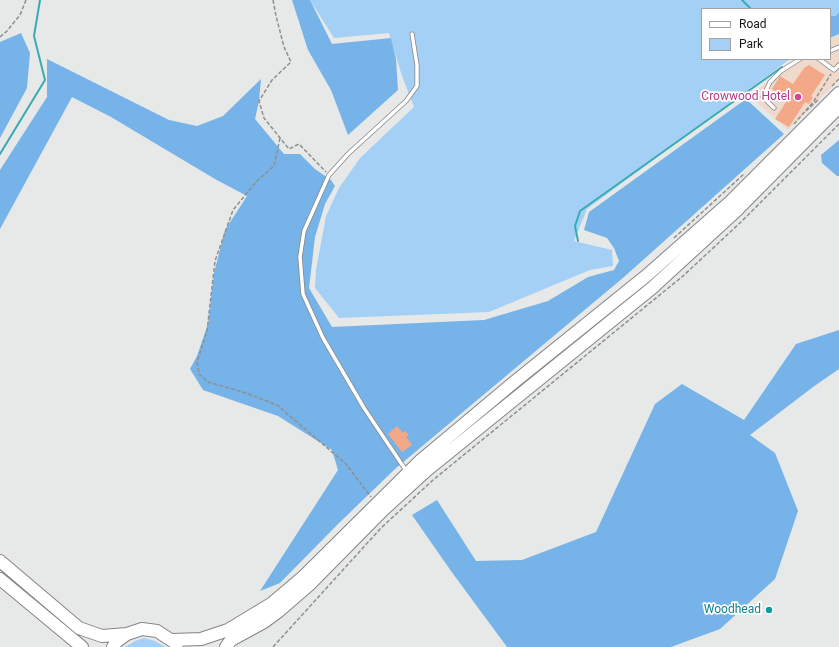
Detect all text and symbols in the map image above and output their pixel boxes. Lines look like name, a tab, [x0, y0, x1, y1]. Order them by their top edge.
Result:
legend	[701, 8, 831, 60]
text: Road	[739, 17, 767, 31]
text: Park	[739, 37, 763, 51]
place label: Crowwood Hotel	[701, 90, 790, 104]
marker: Crowwood Hotel	[793, 92, 803, 102]
place label: Woodhead	[704, 603, 761, 617]
marker: Woodhead	[764, 605, 774, 615]

